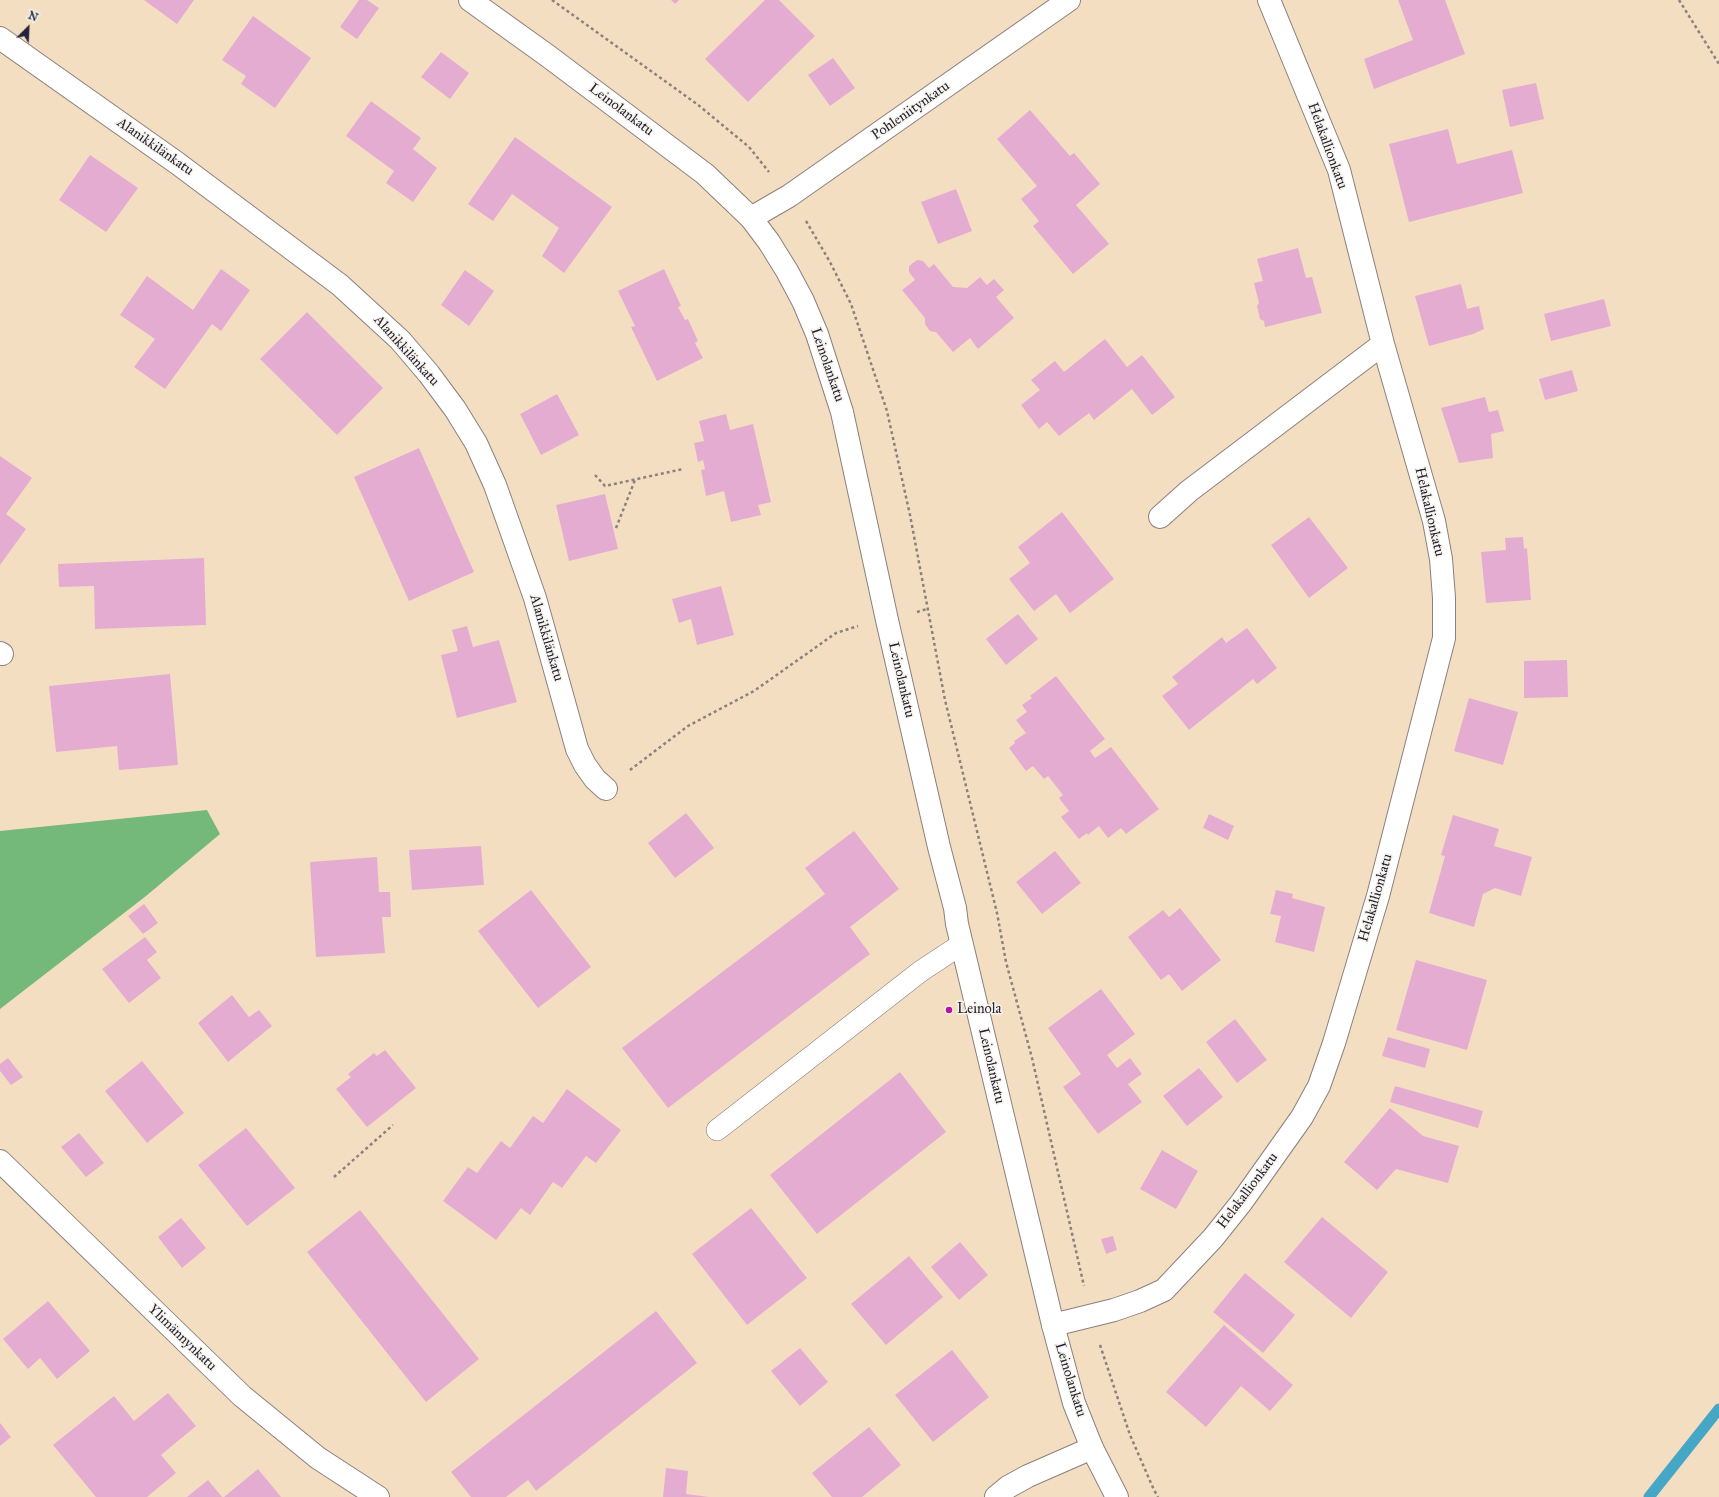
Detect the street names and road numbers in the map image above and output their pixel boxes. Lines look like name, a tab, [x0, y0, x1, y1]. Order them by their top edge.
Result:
street label: Pohleniitynkatu	[869, 78, 953, 144]
street label: Leinolankatu	[585, 80, 657, 140]
street label: Helakallionkatu	[1304, 100, 1350, 192]
street label: Alanikkilänkatu	[114, 114, 196, 180]
street label: Alanikkilänkatu	[370, 312, 442, 390]
street label: Leinolankatu	[807, 326, 847, 404]
street label: Helakallionkatu	[1411, 466, 1447, 558]
street label: Alanikkilänkatu	[526, 593, 566, 683]
street label: Leinolankatu	[884, 641, 918, 719]
street label: Helakallionkatu	[1355, 852, 1397, 944]
street label: Leinolankatu	[974, 1027, 1008, 1105]
street label: Helakallionkatu	[1214, 1150, 1282, 1232]
street label: Ylimännynkatu	[144, 1301, 220, 1375]
street label: Leinolankatu	[1051, 1341, 1089, 1419]

